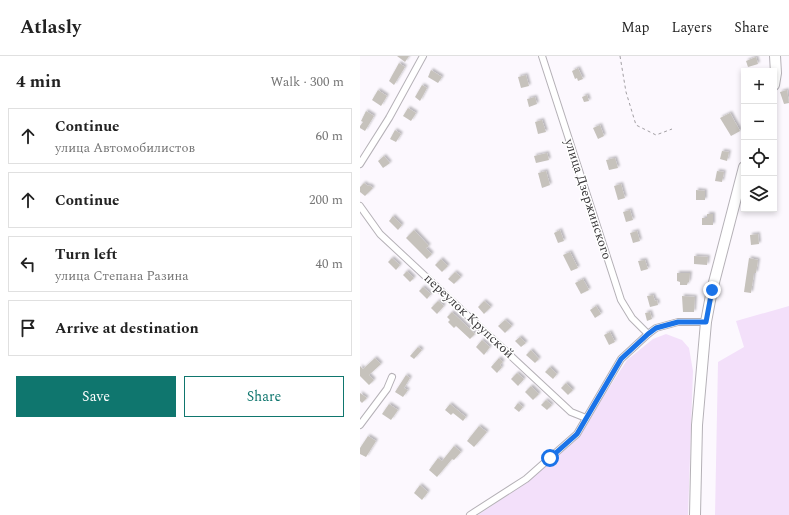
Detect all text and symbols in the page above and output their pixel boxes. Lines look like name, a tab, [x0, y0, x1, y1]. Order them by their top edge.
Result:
text: Atlasly	[20, 13, 81, 42]
text: Map	[621, 17, 650, 38]
text: Layers	[672, 17, 712, 38]
text: Share	[734, 17, 769, 38]
map controls	[741, 68, 777, 212]
button: +	[741, 68, 777, 104]
text: 4 min	[16, 69, 61, 95]
text: Walk · 300 m	[270, 72, 344, 92]
button: −	[741, 104, 777, 140]
text: Continue	[55, 115, 120, 138]
icon: ahead	[17, 125, 39, 147]
text: 60 m	[316, 126, 343, 146]
street label: улица Дзержинского	[559, 135, 617, 262]
text: улица Автомобилистов	[55, 138, 195, 158]
button: locate	[741, 140, 777, 176]
button: layers	[741, 176, 777, 212]
icon: ahead	[17, 189, 39, 211]
text: Continue	[55, 189, 120, 212]
text: 200 m	[309, 190, 343, 210]
text: Turn left	[55, 243, 117, 266]
icon: left	[17, 253, 39, 275]
text: 40 m	[316, 254, 343, 274]
text: улица Степана Разина	[55, 266, 189, 286]
street label: переулок Крупской	[419, 269, 519, 363]
route end	[703, 281, 721, 299]
icon: arrive	[17, 317, 39, 339]
text: Arrive at destination	[55, 317, 199, 340]
button: Save	[16, 376, 176, 417]
button: Share	[184, 376, 344, 417]
route start	[541, 449, 559, 467]

